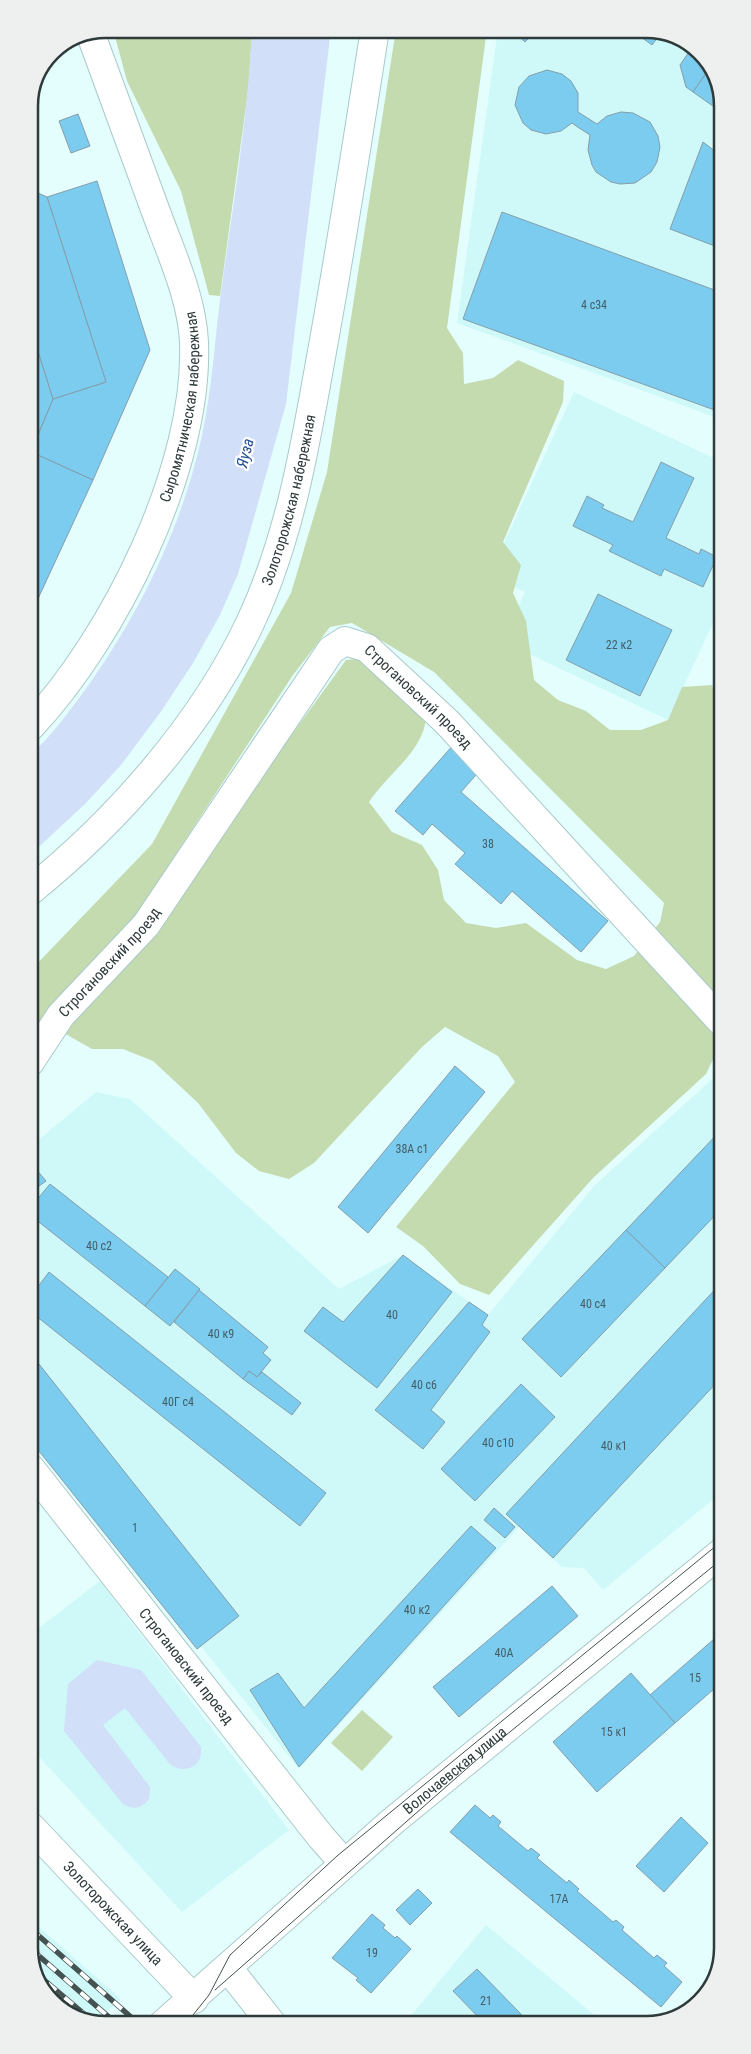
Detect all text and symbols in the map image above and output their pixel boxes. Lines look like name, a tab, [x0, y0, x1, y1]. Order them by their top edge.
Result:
house number: 4 с34	[581, 298, 607, 312]
street label: Сыромятническая набережная	[156, 310, 203, 505]
street label: Золоторожская набережная	[258, 413, 319, 588]
water label: Яуза	[232, 436, 258, 471]
house number: 22 к2	[606, 638, 632, 652]
street label: Строгановский проезд	[360, 641, 476, 752]
house number: 38	[482, 837, 494, 851]
street label: Строгановский проезд	[55, 904, 164, 1021]
house number: 38А с1	[396, 1142, 429, 1156]
house number: 40 с2	[86, 1239, 112, 1253]
house number: 40 с4	[580, 1297, 606, 1311]
house number: 40	[386, 1308, 398, 1322]
house number: 40 к9	[208, 1327, 234, 1341]
house number: 40 с6	[411, 1378, 437, 1392]
house number: 40Г с4	[162, 1395, 194, 1409]
house number: 40 c10	[482, 1436, 514, 1450]
house number: 40 к1	[601, 1439, 627, 1453]
house number: 1	[132, 1521, 138, 1535]
house number: 40 к2	[404, 1603, 430, 1617]
street label: Строгановский проезд	[135, 1605, 238, 1728]
house number: 40А	[495, 1646, 513, 1660]
house number: 15	[689, 1671, 701, 1685]
street label: Волочаевская улица	[399, 1723, 510, 1818]
house number: 15 к1	[601, 1725, 627, 1739]
street label: Золоторожская улица	[59, 1858, 166, 1969]
house number: 17А	[550, 1892, 568, 1906]
house number: 19	[366, 1946, 378, 1960]
house number: 21	[480, 1994, 492, 2008]

